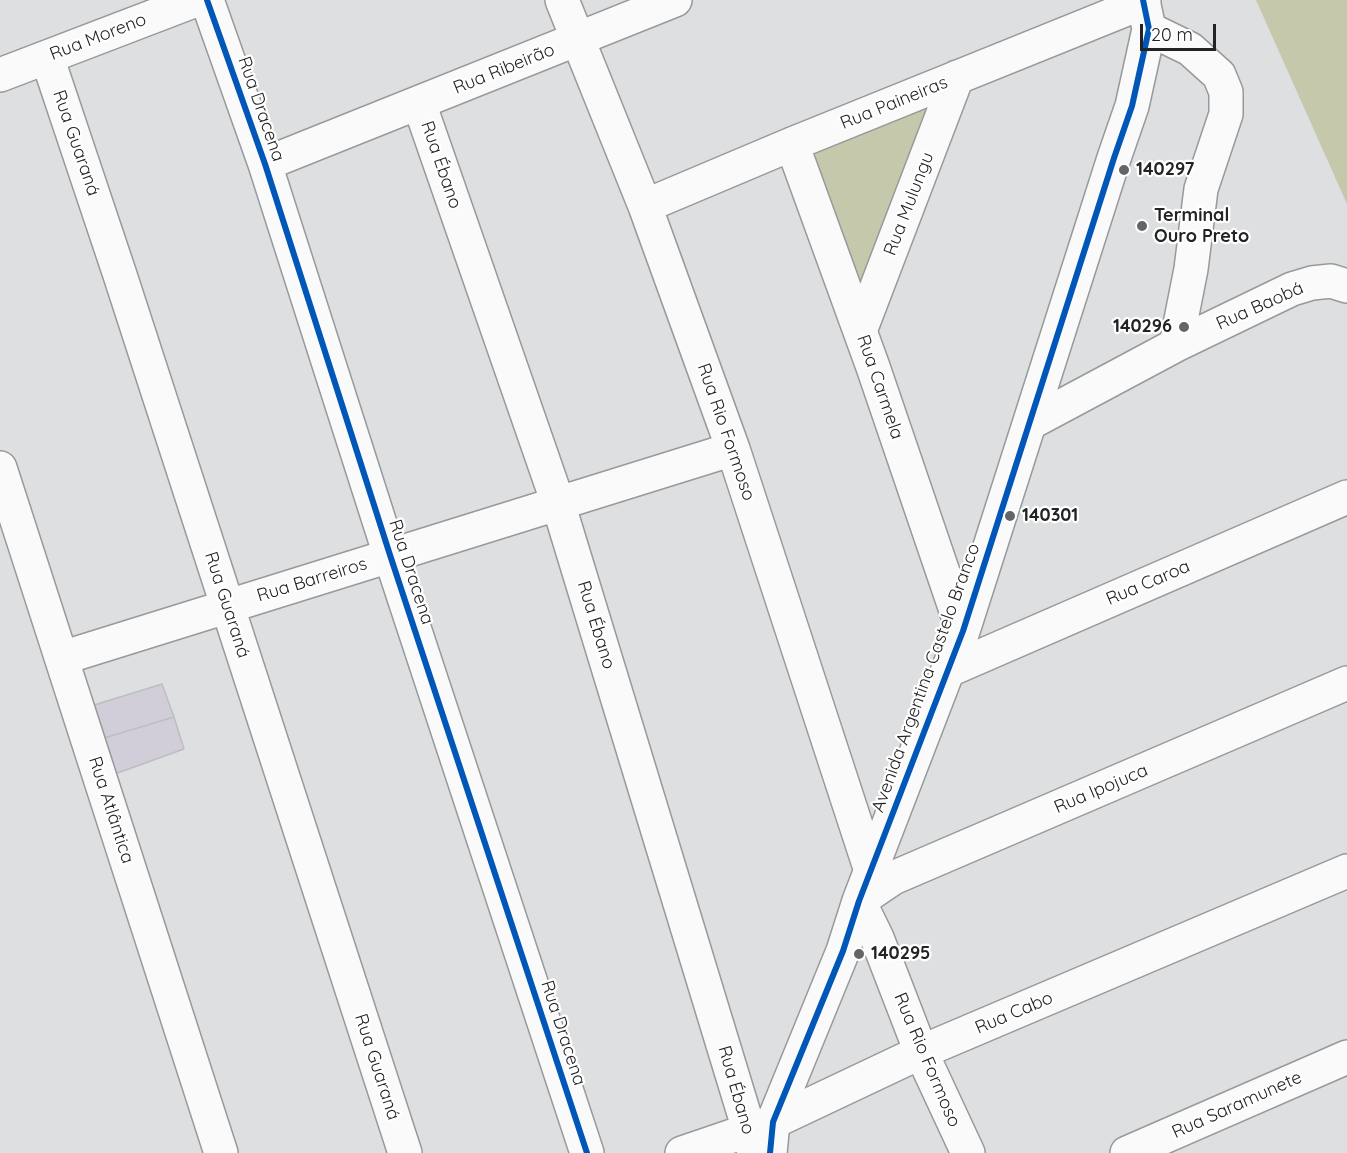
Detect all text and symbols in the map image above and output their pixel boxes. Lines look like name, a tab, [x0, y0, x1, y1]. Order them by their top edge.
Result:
street label: Rua Moreno	[47, 9, 149, 65]
scale bar	[1143, 12, 1220, 50]
text: 20 m	[1151, 23, 1193, 46]
street label: Rua Ribeirão	[450, 39, 558, 99]
street label: Rua Dracena	[233, 54, 289, 164]
street label: Rua Paineiras	[837, 72, 951, 134]
street label: Rua Guaraná	[48, 87, 104, 199]
street label: Rua Ébano	[416, 118, 466, 212]
street label: Rua Mulungu	[879, 149, 939, 259]
place label: 140297	[1136, 159, 1194, 181]
marker: 140297	[1117, 163, 1131, 177]
place label: Terminal Ouro Preto	[1154, 205, 1249, 248]
marker: Terminal Ouro Preto	[1135, 219, 1149, 233]
street label: Rua Baobá	[1213, 277, 1307, 335]
place label: 140296	[1113, 316, 1172, 338]
marker: 140296	[1177, 320, 1191, 334]
street label: Rua Carmela	[852, 332, 908, 442]
street label: Rua Rio Formoso	[692, 360, 760, 504]
place label: 140301	[1022, 505, 1078, 527]
marker: 140301	[1003, 509, 1017, 523]
street label: Rua Dracena	[384, 517, 438, 627]
street label: Avenida Argentina Castelo Branco	[867, 541, 985, 815]
street label: Rua Guaraná	[200, 549, 254, 661]
street label: Rua Barreiros	[254, 553, 370, 607]
street label: Rua Caroa	[1103, 556, 1193, 610]
street label: Rua Ébano	[572, 578, 620, 672]
street label: Rua Atlântica	[84, 754, 138, 866]
street label: Rua Ipojuca	[1051, 760, 1151, 818]
place label: 140295	[871, 943, 930, 965]
marker: 140295	[852, 947, 866, 961]
street label: Rua Dracena	[536, 978, 590, 1088]
street label: Rua Cabo	[972, 987, 1056, 1039]
street label: Rua Rio Formoso	[889, 990, 965, 1130]
street label: Rua Guaraná	[350, 1011, 404, 1123]
street label: Rua Ébano	[713, 1043, 759, 1137]
street label: Rua Saramunete	[1169, 1067, 1305, 1143]

